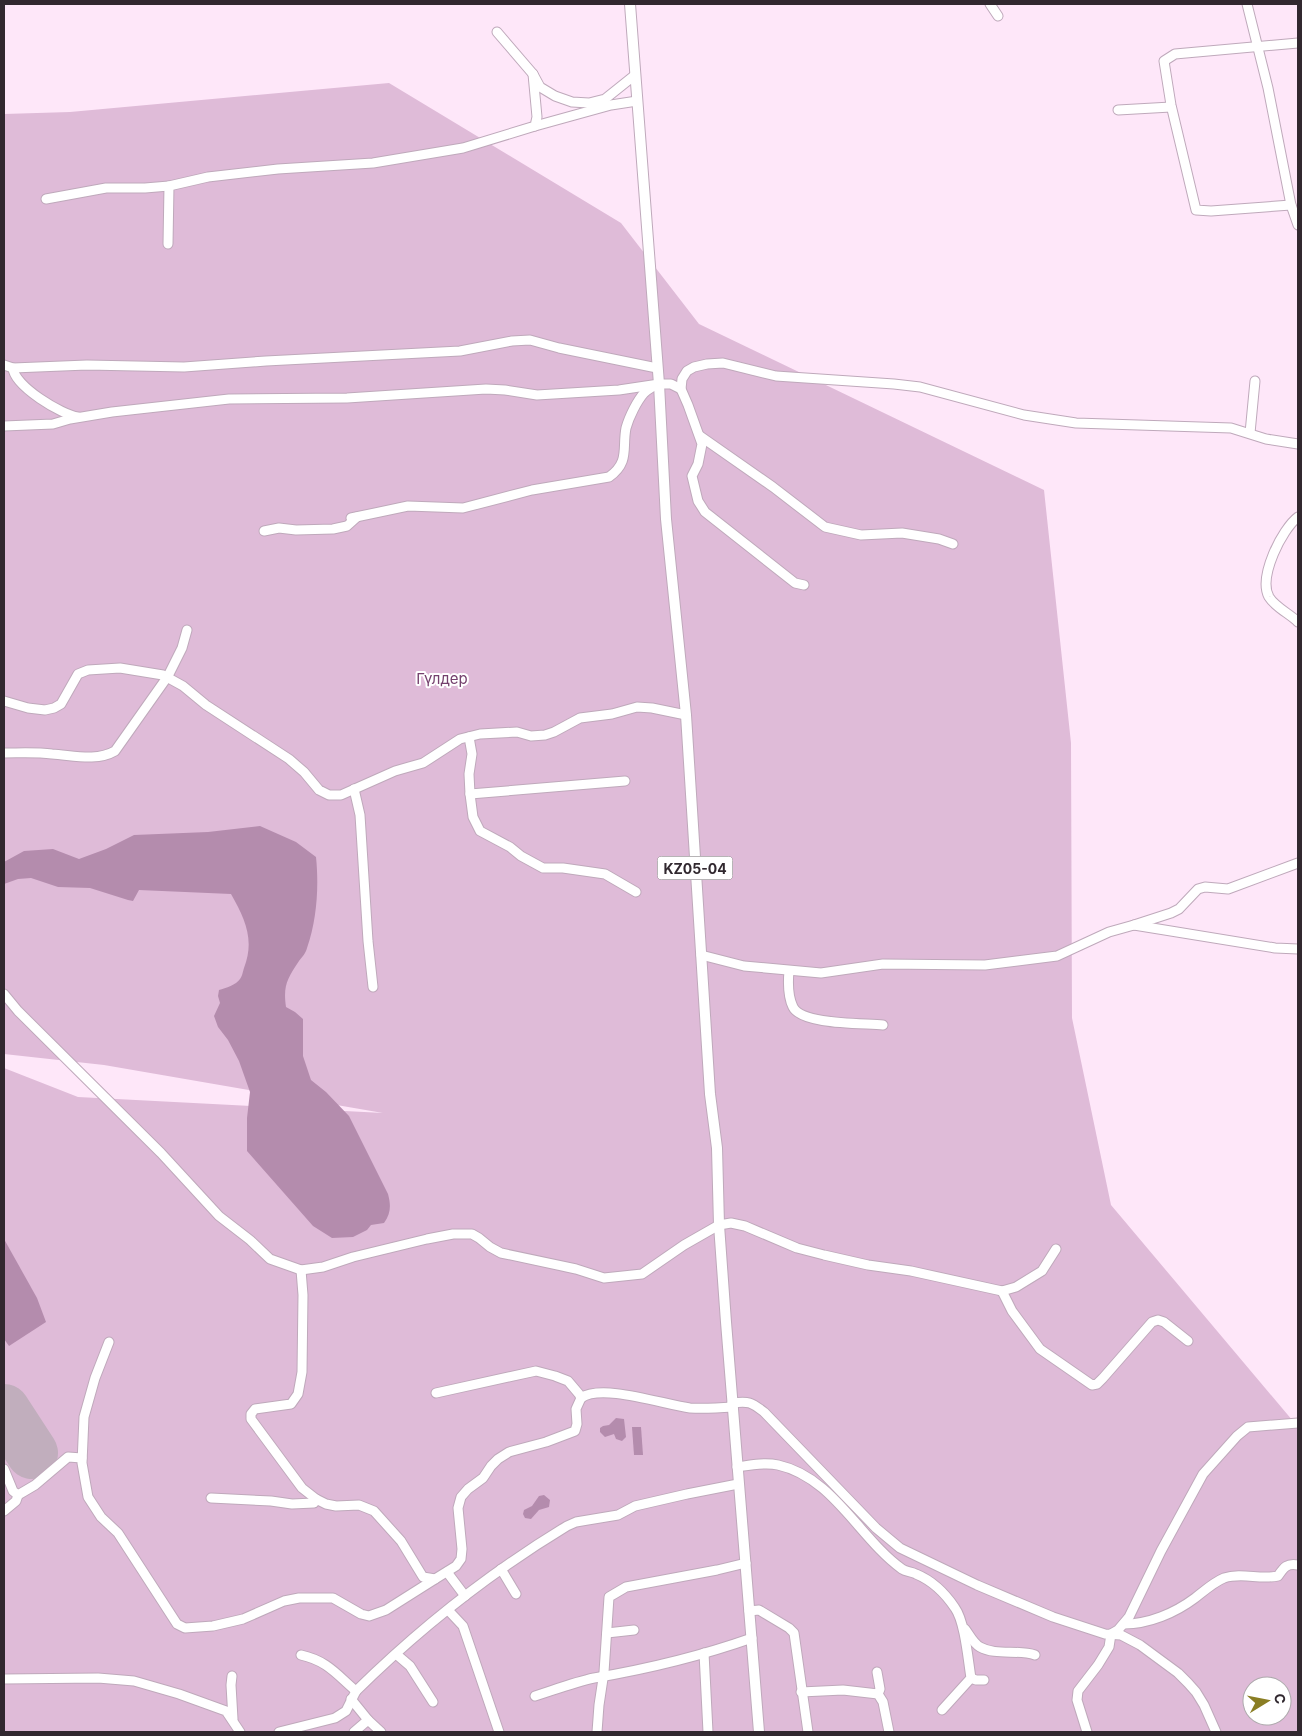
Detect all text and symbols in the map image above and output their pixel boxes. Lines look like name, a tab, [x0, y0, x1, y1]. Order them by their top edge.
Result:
park label: Гүлдер	[416, 669, 468, 688]
road number: KZ05-04	[658, 856, 732, 880]
north arrow	[1242, 1676, 1292, 1726]
text: С	[1271, 1692, 1290, 1705]

